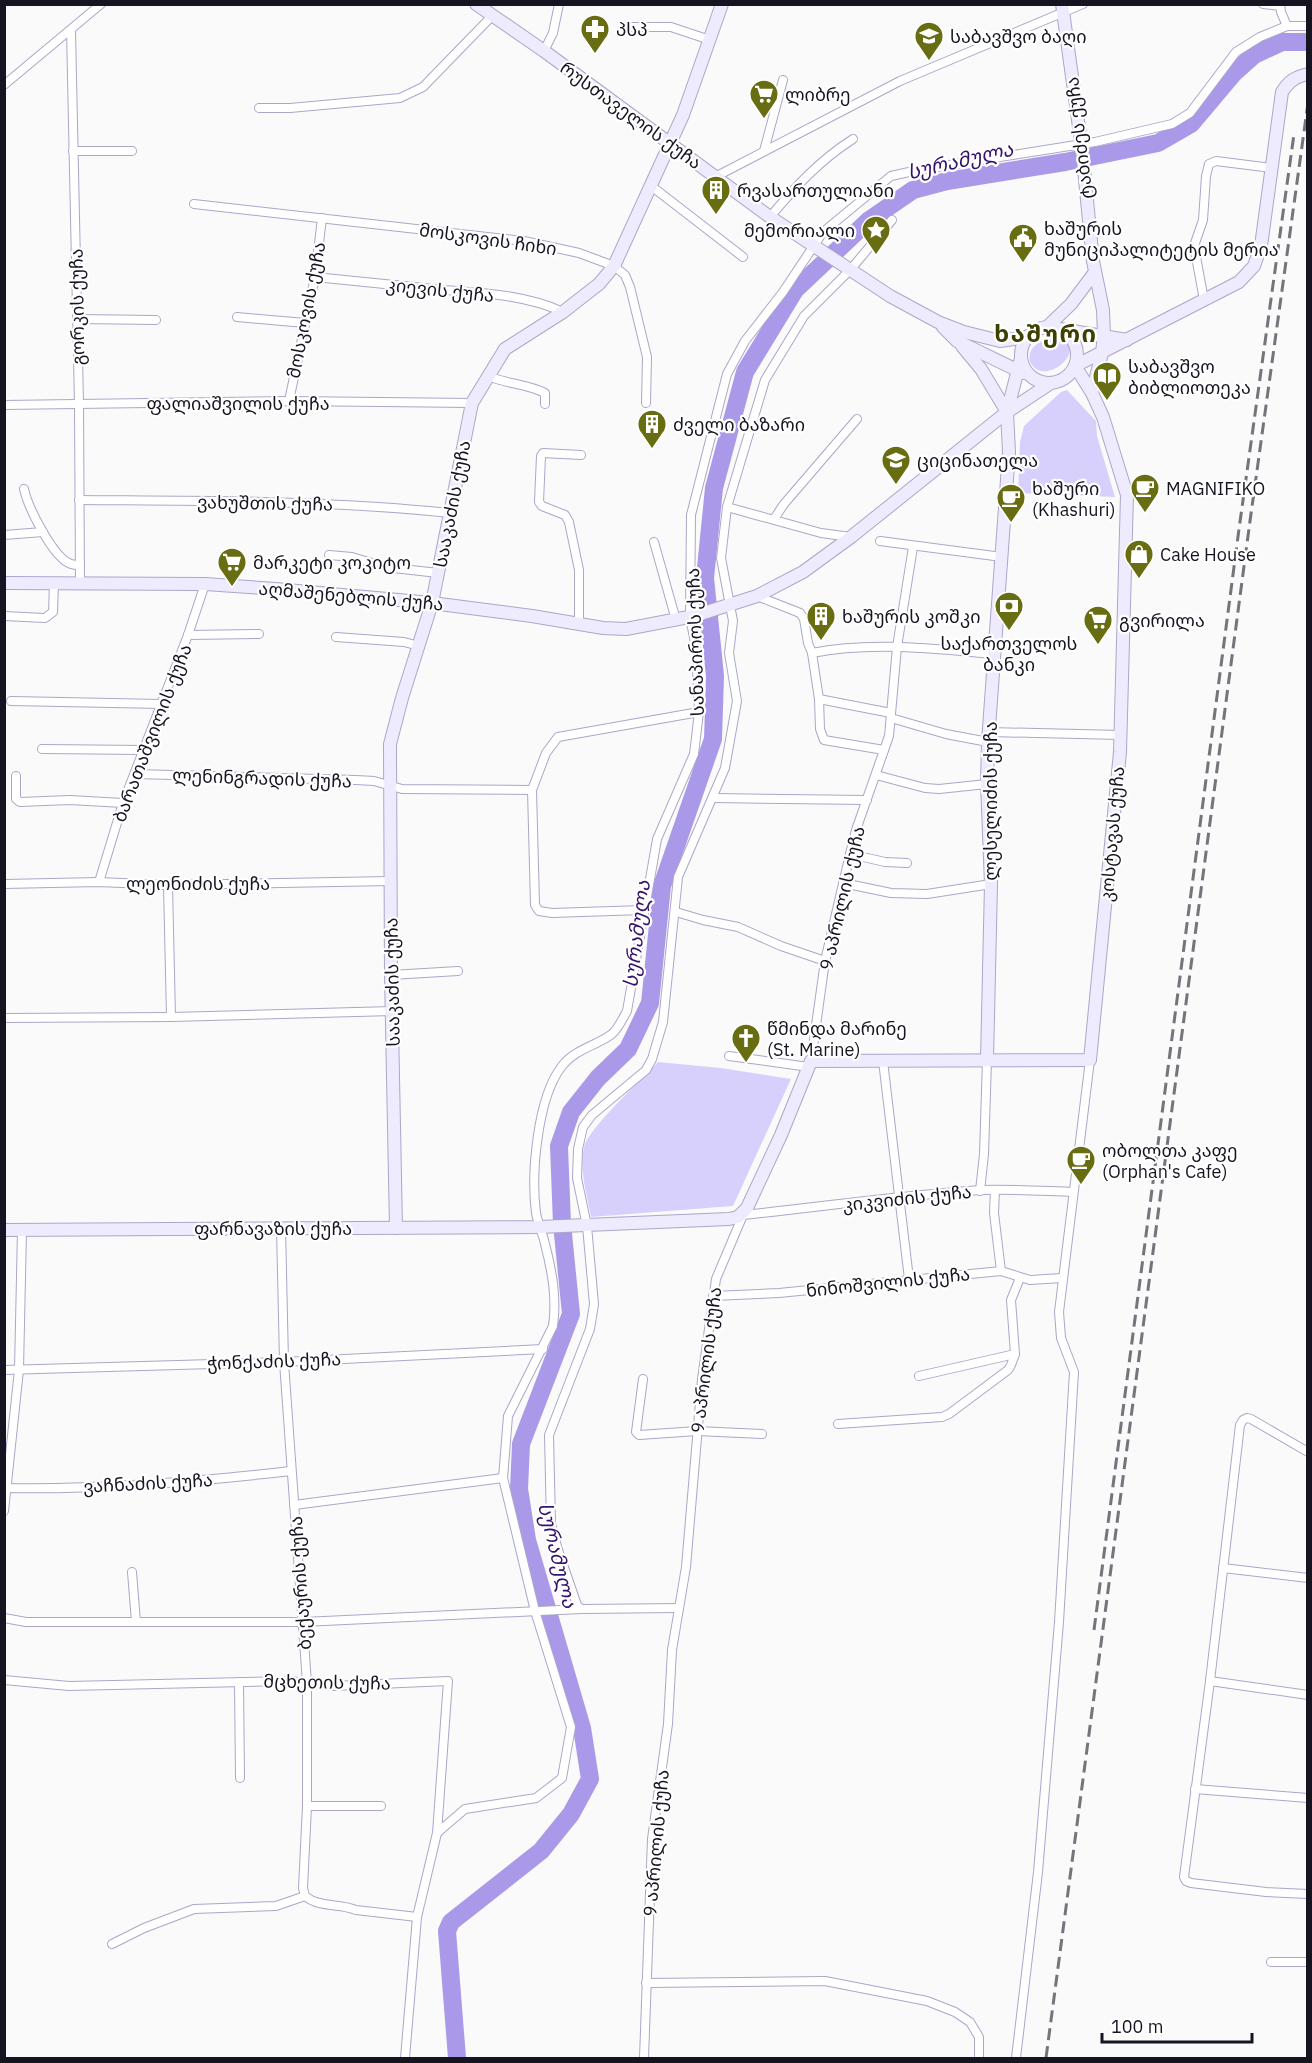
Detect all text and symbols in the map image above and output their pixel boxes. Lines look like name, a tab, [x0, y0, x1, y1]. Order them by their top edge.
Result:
pharmacy icon: პსპ	[579, 13, 611, 55]
place label: პსპ	[616, 18, 648, 41]
school or university icon: საბავშვო ბაღი	[913, 20, 945, 62]
place label: საბავშვო ბაღი	[950, 25, 1087, 48]
street label: რუსთაველის ქუჩა	[556, 56, 706, 174]
street label: ტაბიძეს ქუჩა	[1060, 76, 1098, 200]
supermarket icon: ლიბრე	[748, 78, 780, 120]
place label: ლიბრე	[785, 83, 851, 106]
water label: სურამულა	[904, 134, 1017, 185]
building icon: რვასართულიანი	[700, 174, 732, 216]
place label: რვასართულიანი	[737, 179, 894, 202]
place icon: მემორიალი	[860, 214, 892, 256]
place label: ხაშურის მუნიციპალიტეტის მერია	[1044, 217, 1279, 261]
street label: მოსკოვის ჩიხი	[418, 218, 558, 260]
place label: მემორიალი	[744, 219, 855, 242]
public building icon: ხაშურის მუნიციპალიტეტის მერია	[1007, 222, 1039, 264]
street label: მოსკოვის ქუჩა	[281, 240, 331, 380]
street label: გორკის ქუჩა	[64, 248, 90, 366]
street label: კიევის ქუჩა	[385, 273, 495, 307]
district label: ხაშური	[994, 317, 1098, 349]
place label: საბავშვო ბიბლიოთეკა	[1128, 355, 1251, 399]
library icon: საბავშვო ბიბლიოთეკა	[1091, 360, 1123, 402]
street label: ფალიაშვილის ქუჩა	[146, 392, 330, 415]
building icon: ძველი ბაზარი	[636, 408, 668, 450]
place label: ძველი ბაზარი	[673, 413, 805, 436]
street label: სააკაძის ქუჩა	[428, 438, 476, 570]
school or university icon: ციცინათელა	[880, 444, 912, 486]
place label: ციცინათელა	[917, 449, 1038, 472]
cafe icon: MAGNIFIKO	[1129, 472, 1161, 514]
place label: ხაშური (Khashuri)	[1032, 477, 1116, 521]
place label: MAGNIFIKO	[1166, 477, 1265, 500]
cafe icon: ხაშური (Khashuri)	[995, 482, 1027, 524]
street label: ვახუშთის ქუჩა	[197, 490, 333, 516]
shop icon: Cake House	[1123, 538, 1155, 580]
place label: Cake House	[1160, 543, 1256, 566]
supermarket icon: მარკეტი კოკიტო	[216, 546, 248, 588]
place label: მარკეტი კოკიტო	[253, 551, 411, 574]
street label: სანაპიროს ქუჩა	[681, 567, 709, 717]
street label: აღმაშენებლის ქუჩა	[258, 576, 444, 616]
bank icon: საქართველოს ბანკი	[993, 590, 1025, 632]
building icon: ხაშურის კოშკი	[805, 600, 837, 642]
supermarket icon: გვირილა	[1082, 604, 1114, 646]
place label: ხაშურის კოშკი	[842, 605, 981, 628]
place label: გვირილა	[1119, 609, 1205, 632]
place label: საქართველოს ბანკი	[941, 632, 1078, 676]
street label: ბარათაშვილის ქუჩა	[107, 641, 197, 825]
street label: ლესელიძის ქუჩა	[979, 721, 1002, 881]
street label: ლენინგრადის ქუჩა	[172, 763, 352, 793]
street label: კოსტავას ქუჩა	[1095, 765, 1129, 903]
street label: 9 აპრილის ქუჩა	[814, 824, 870, 972]
street label: ლეონიძის ქუჩა	[126, 872, 270, 895]
water label: სურამულა	[616, 878, 656, 989]
street label: სააკაძის ქუჩა	[379, 917, 405, 1047]
place label: წმინდა მარინე (St. Marine)	[767, 1017, 907, 1061]
church icon: წმინდა მარინე (St. Marine)	[730, 1022, 762, 1064]
place label: ობოლთა კაფე (Orphan's Cafe)	[1102, 1139, 1238, 1183]
cafe icon: ობოლთა კაფე (Orphan's Cafe)	[1065, 1144, 1097, 1186]
street label: კიკვიძის ქუჩა	[841, 1180, 973, 1216]
street label: ფარნავაზის ქუჩა	[194, 1217, 352, 1240]
street label: ნინოშვილის ქუჩა	[805, 1262, 971, 1302]
street label: 9 აპრილის ქუჩა	[686, 1286, 726, 1434]
street label: ჭონქაძის ქუჩა	[207, 1347, 341, 1375]
street label: ვაჩნაძის ქუჩა	[83, 1468, 213, 1498]
water label: სურამულა	[532, 1499, 584, 1612]
street label: ბექაურის ქუჩა	[284, 1515, 316, 1651]
street label: მცხეთის ქუჩა	[263, 1669, 391, 1695]
street label: 9 აპრილის ქუჩა	[638, 1769, 674, 1917]
scale bar	[1102, 2006, 1252, 2044]
text: 100 m	[1111, 2015, 1163, 2038]

